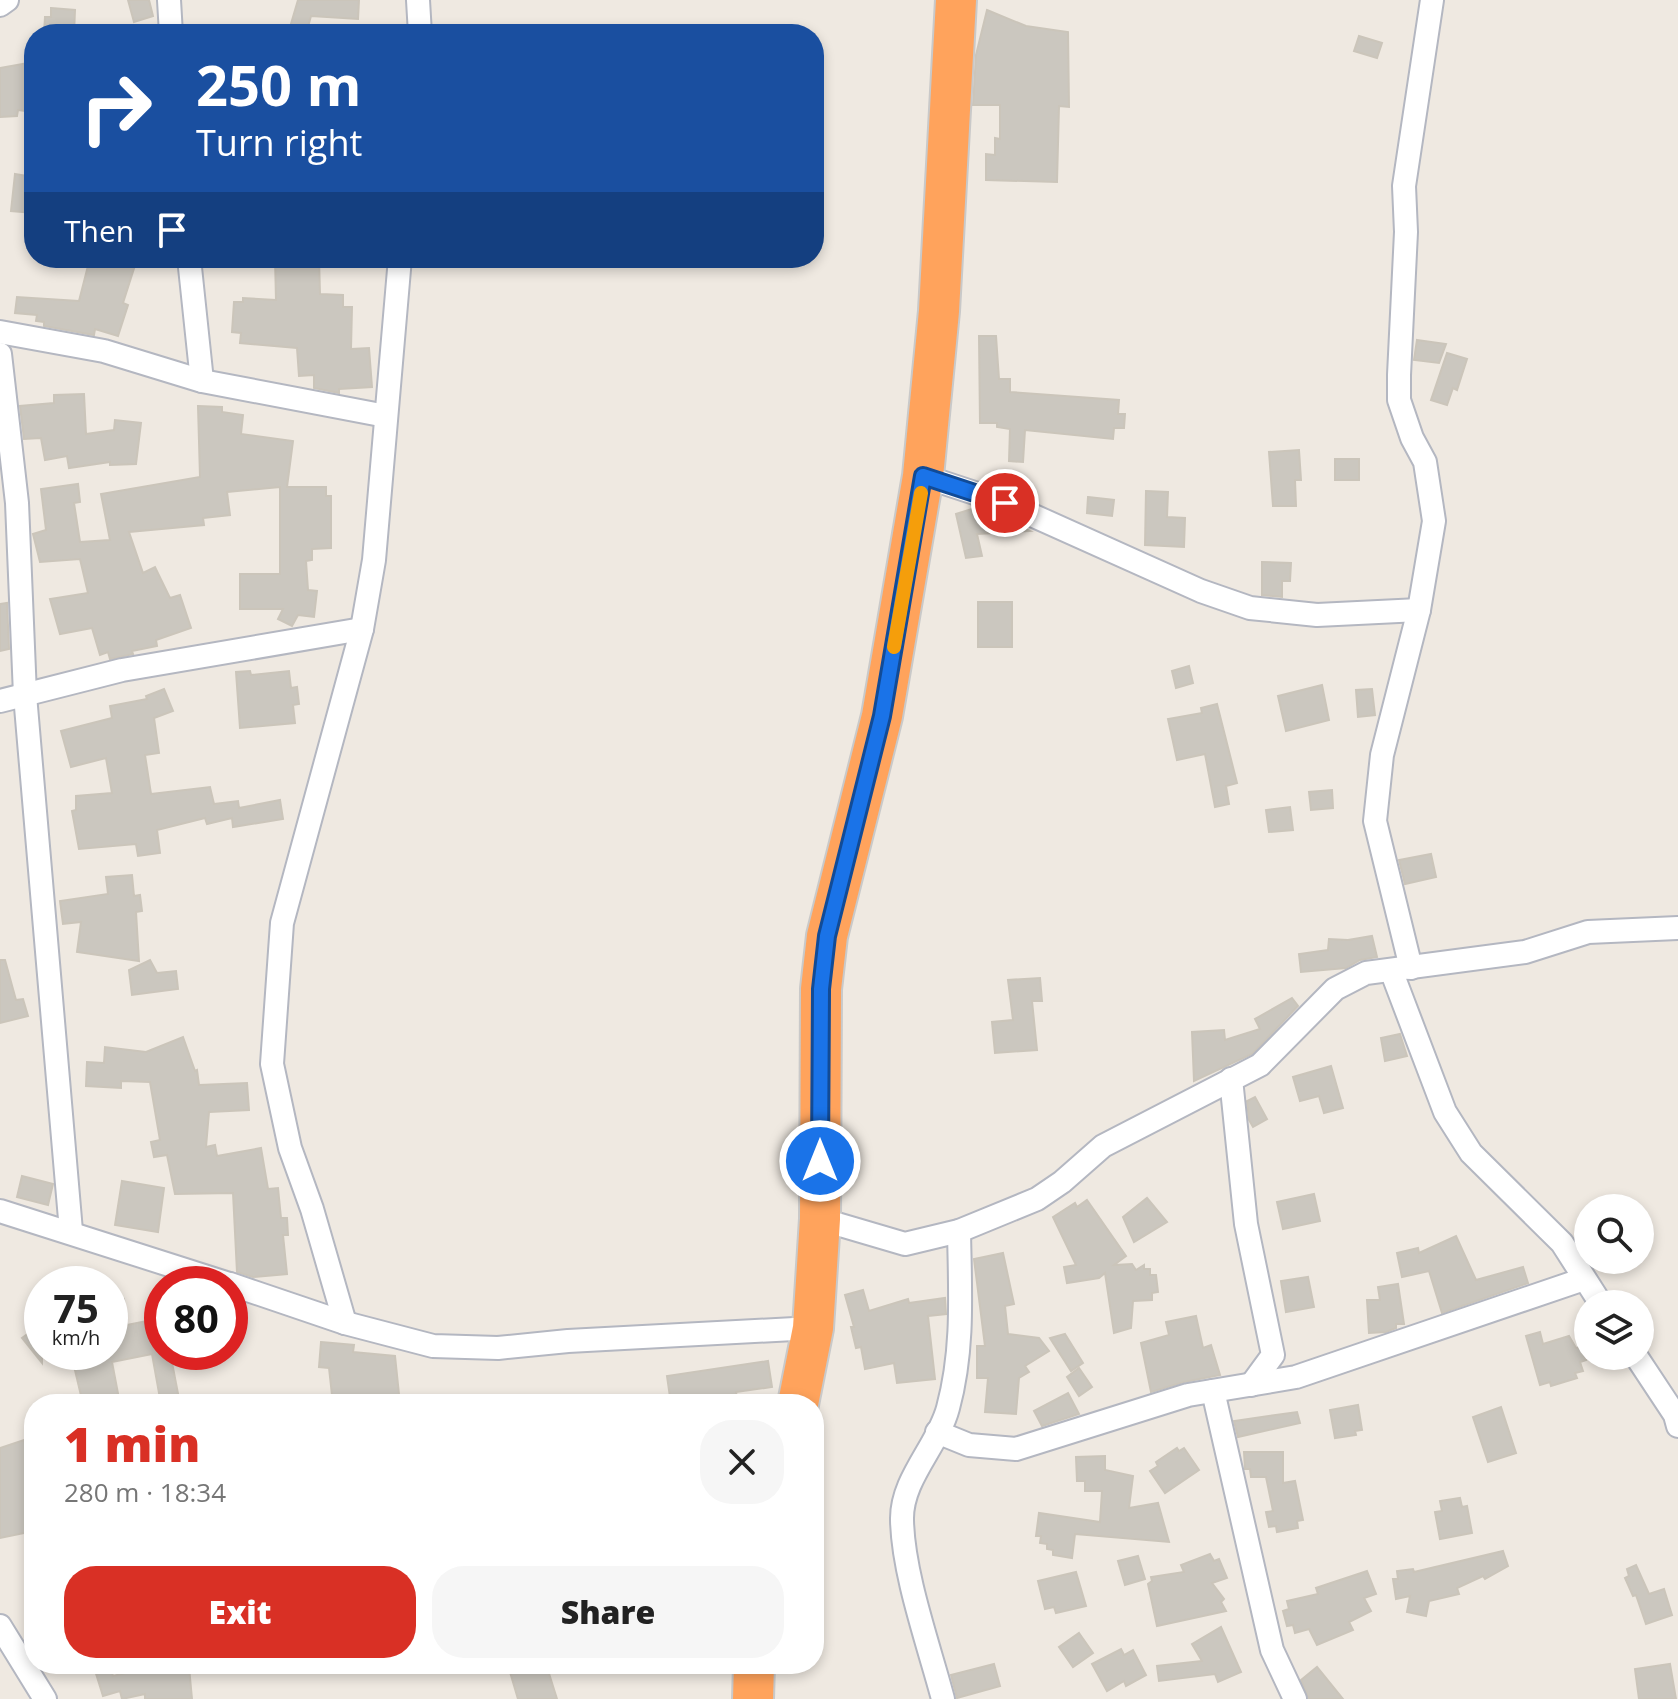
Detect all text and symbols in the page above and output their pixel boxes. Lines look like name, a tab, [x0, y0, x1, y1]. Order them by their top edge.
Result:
text: 250 m	[196, 46, 362, 122]
icon: right	[64, 56, 168, 160]
text: Turn right	[196, 118, 362, 167]
icon: arrive	[150, 208, 194, 252]
text: Then	[64, 210, 134, 251]
pin	[971, 469, 1039, 537]
icon: arrive	[983, 481, 1027, 525]
position arrow	[778, 1119, 862, 1203]
map controls	[1574, 1194, 1654, 1370]
button: search	[1574, 1194, 1654, 1274]
speed limit sign: 80	[144, 1266, 248, 1370]
text: 75	[53, 1280, 99, 1335]
button: layers	[1574, 1290, 1654, 1370]
text: km/h	[52, 1324, 100, 1351]
text: 1 min	[64, 1411, 200, 1476]
button: close	[700, 1420, 784, 1504]
text: 280 m · 18:34	[64, 1474, 226, 1510]
button: Exit	[64, 1566, 416, 1658]
button: Share	[432, 1566, 784, 1658]

